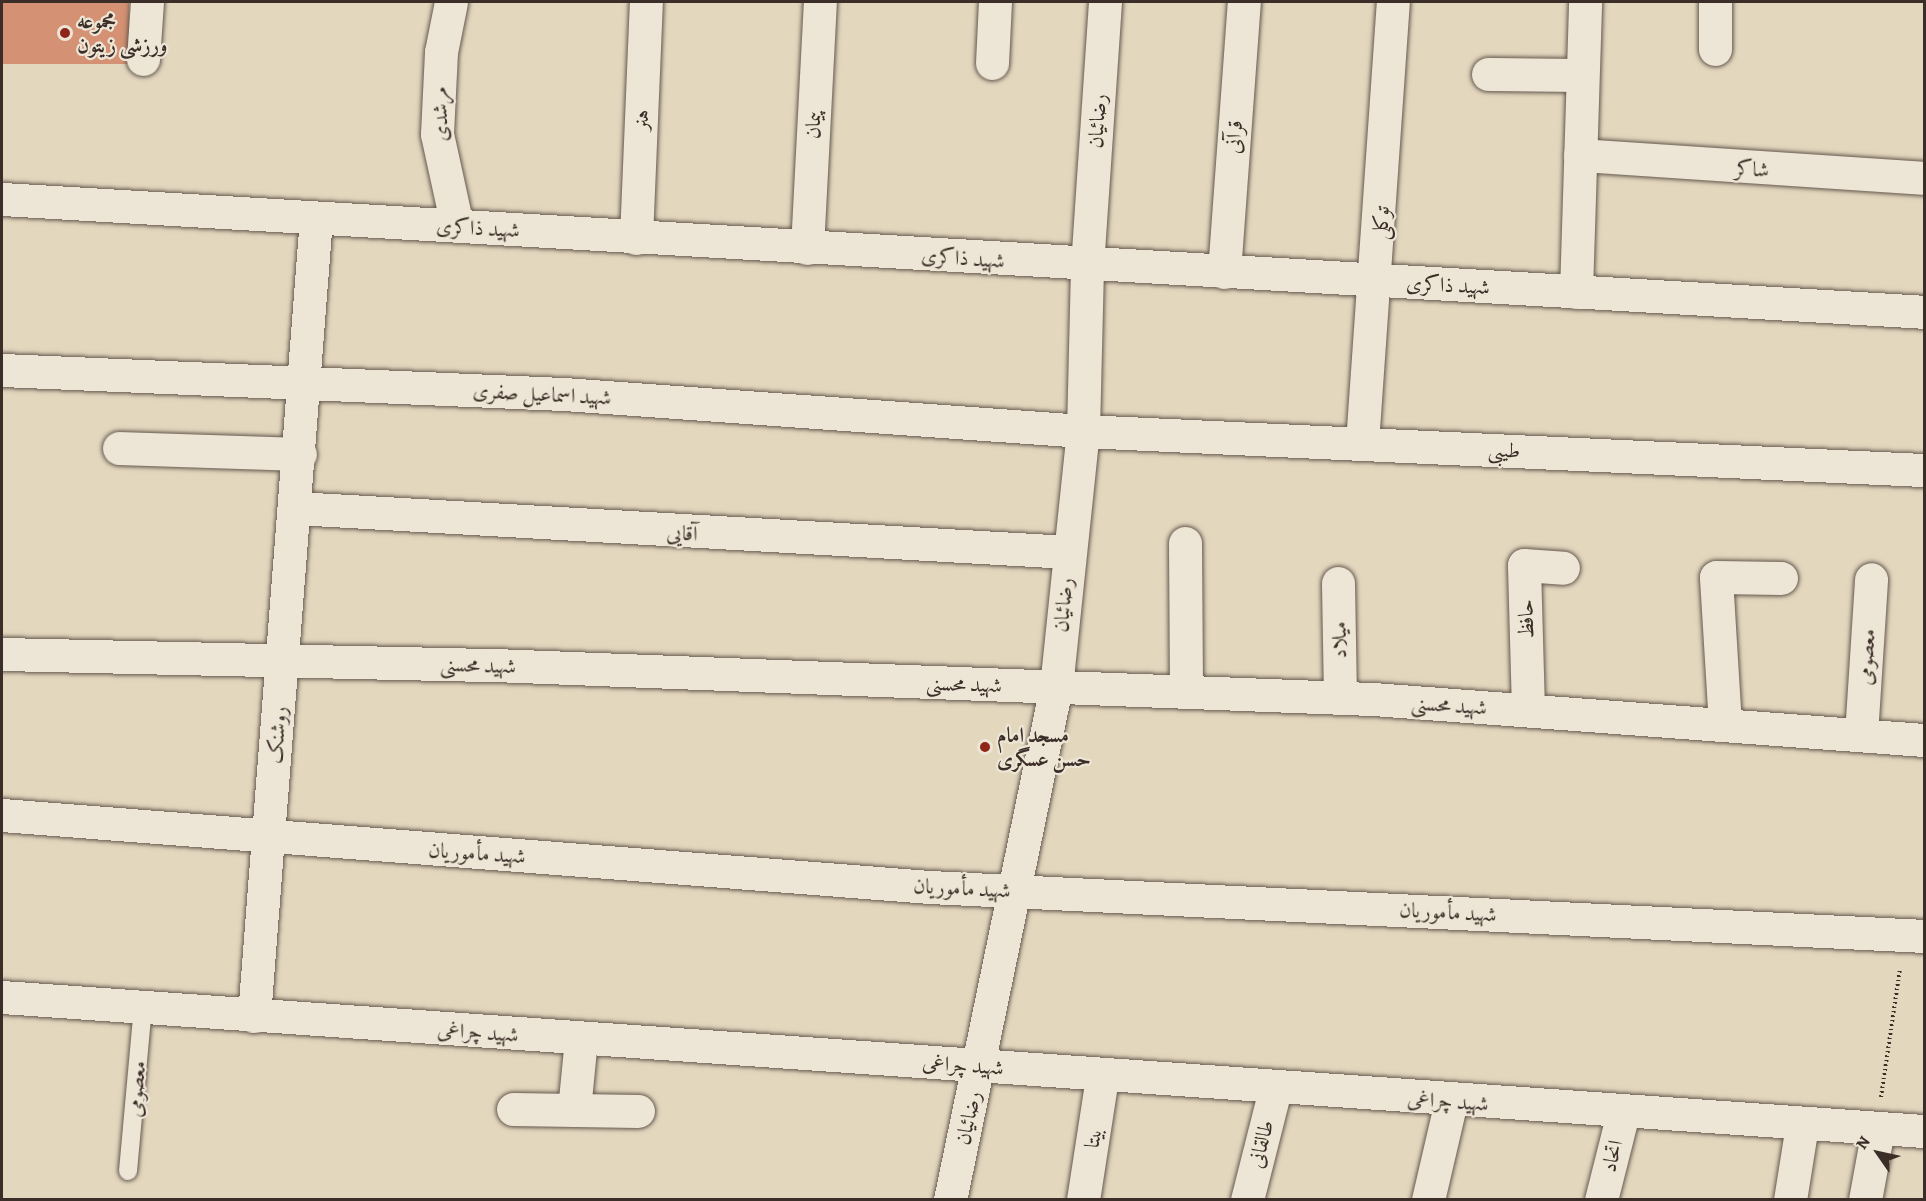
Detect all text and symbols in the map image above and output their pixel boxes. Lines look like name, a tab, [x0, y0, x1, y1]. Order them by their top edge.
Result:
place label: مجموعه ورزشی زیتون	[77, 8, 167, 58]
marker: مجموعه ورزشی زیتون	[58, 26, 72, 40]
street label: مرشدی	[427, 86, 453, 142]
street label: رضائیان	[1083, 93, 1111, 149]
street label: هنر	[628, 109, 654, 131]
street label: پیمان	[800, 111, 826, 139]
street label: قرآنی	[1220, 119, 1248, 155]
street label: شاکر	[1734, 156, 1770, 182]
street label: توکلی	[1368, 205, 1394, 241]
street label: شهید ذاکری	[435, 213, 521, 243]
street label: شهید ذاکری	[920, 243, 1006, 273]
street label: شهید ذاکری	[1405, 270, 1491, 300]
street label: شهید اسماعیل صفری	[472, 378, 612, 410]
street label: طیبی	[1487, 437, 1521, 463]
street label: آقایی	[666, 520, 698, 546]
street label: رضائیان	[1048, 577, 1078, 633]
street label: حافظ	[1513, 599, 1539, 639]
street label: میلاد	[1326, 621, 1352, 659]
street label: معصومی	[1851, 628, 1881, 686]
street label: شهید محسنی	[440, 651, 516, 679]
street label: شهید محسنی	[926, 670, 1002, 698]
street label: شهید محسنی	[1410, 690, 1488, 720]
street label: روشنک	[262, 705, 292, 765]
place label: مسجد امام حسن عسگری	[997, 722, 1091, 772]
marker: مسجد امام حسن عسگری	[978, 740, 992, 754]
street label: شهید مأموریان	[428, 837, 526, 869]
street label: شهید مأموریان	[913, 873, 1011, 903]
street label: شهید مأموریان	[1399, 897, 1497, 927]
street label: شهید چراغی	[436, 1017, 520, 1047]
street label: شهید چراغی	[921, 1050, 1005, 1080]
street label: معصومی	[121, 1060, 151, 1118]
street label: شهید چراغی	[1406, 1086, 1490, 1116]
street label: رضائیان	[950, 1089, 986, 1147]
street label: طالقانی	[1243, 1117, 1279, 1171]
north arrow	[1848, 1123, 1908, 1183]
street label: بیتا	[1079, 1126, 1107, 1150]
text: N	[1851, 1132, 1875, 1154]
street label: اتحاد	[1596, 1137, 1628, 1175]

